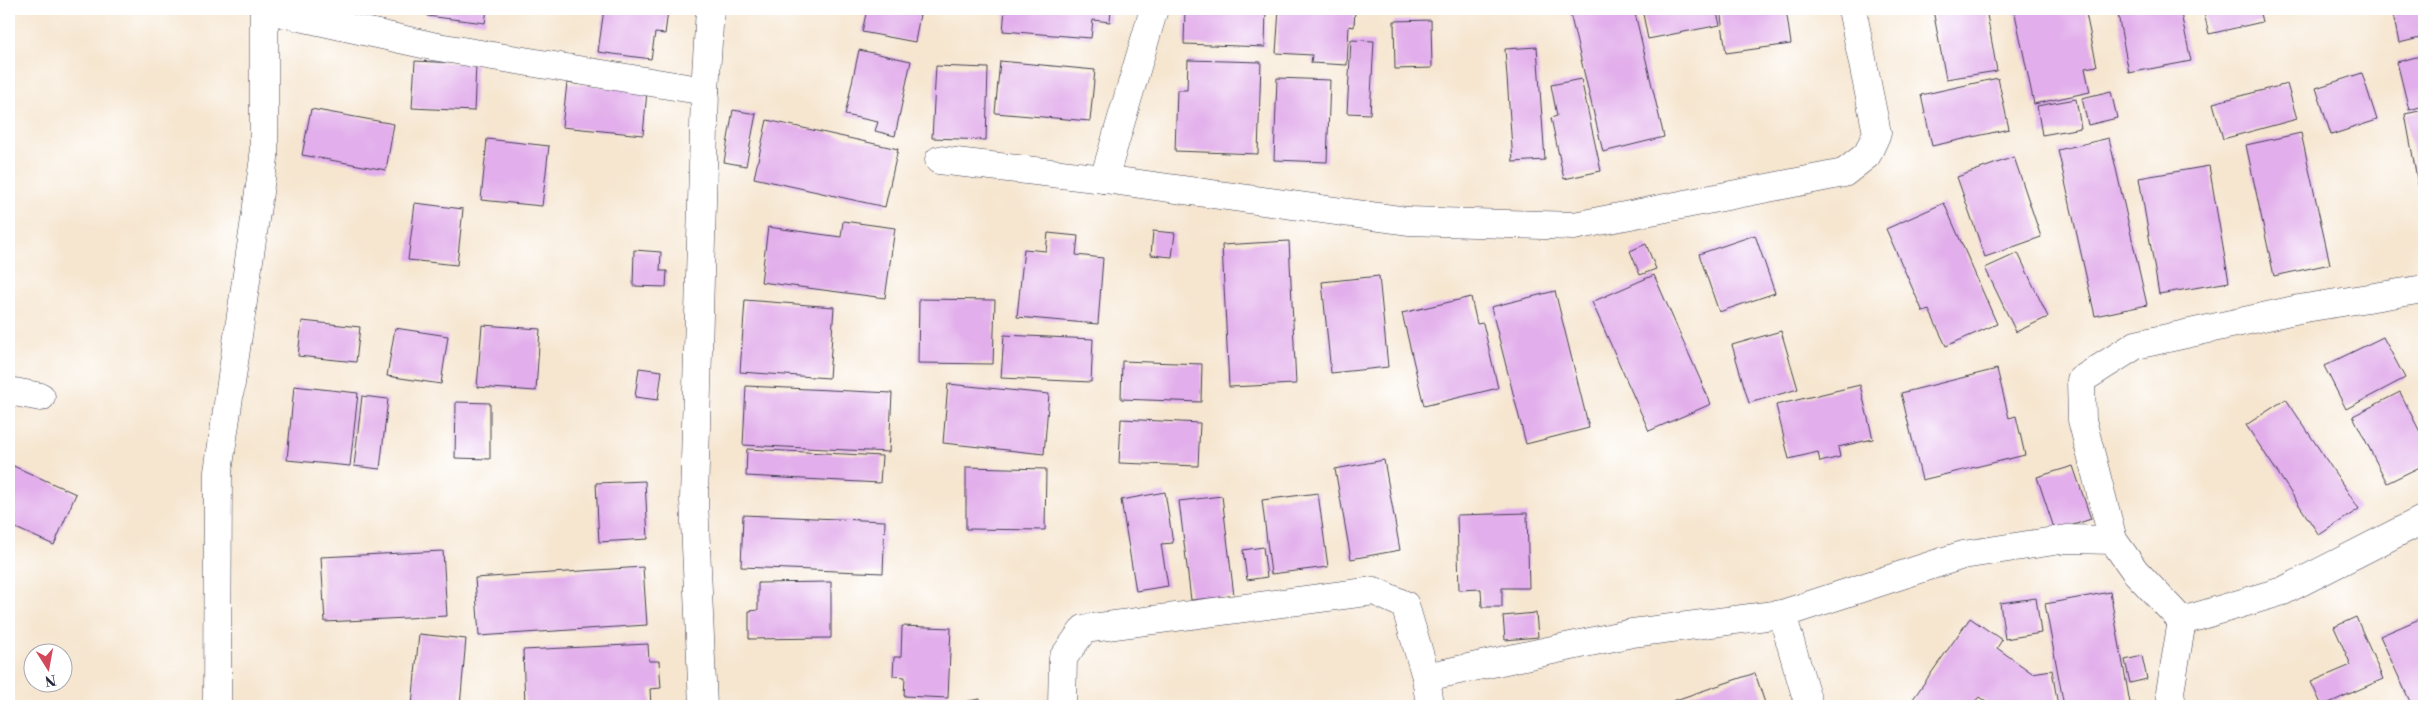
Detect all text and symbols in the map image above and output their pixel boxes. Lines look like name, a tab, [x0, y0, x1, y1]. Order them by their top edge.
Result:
north arrow	[22, 642, 72, 692]
text: N	[43, 670, 57, 690]

